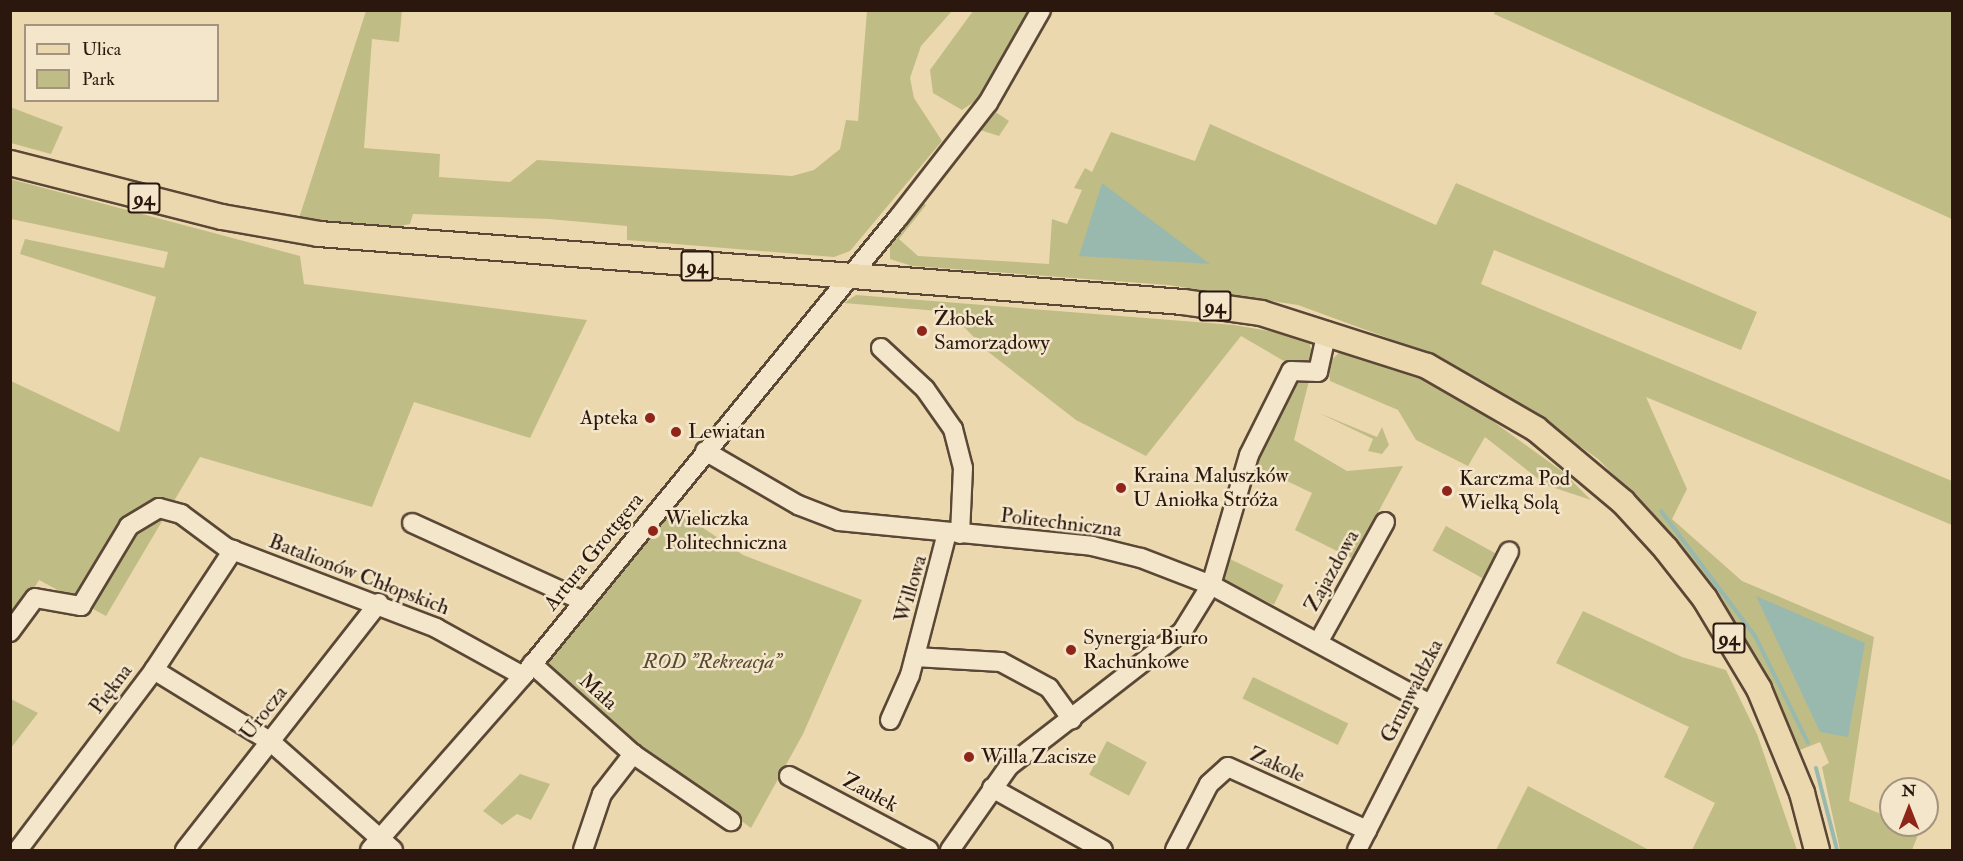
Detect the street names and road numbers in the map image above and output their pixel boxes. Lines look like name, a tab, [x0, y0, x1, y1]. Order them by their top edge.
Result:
road number: 94	[126, 181, 162, 215]
road number: 94	[679, 249, 715, 283]
road number: 94	[1197, 289, 1233, 323]
street label: Artura Grottgera	[539, 488, 649, 616]
street label: Politechniczna	[999, 503, 1123, 543]
street label: Zajazdowa	[1299, 526, 1365, 616]
street label: Batalionów Chłopskich	[265, 529, 453, 621]
street label: Willowa	[889, 552, 933, 626]
road number: 94	[1711, 621, 1747, 655]
street label: Grunwaldzka	[1375, 635, 1449, 747]
street label: Piękna	[84, 659, 138, 719]
street label: Mała	[574, 668, 622, 716]
street label: Urocza	[235, 681, 293, 745]
street label: Zakole	[1245, 742, 1309, 788]
street label: Zaułek	[838, 768, 902, 818]

